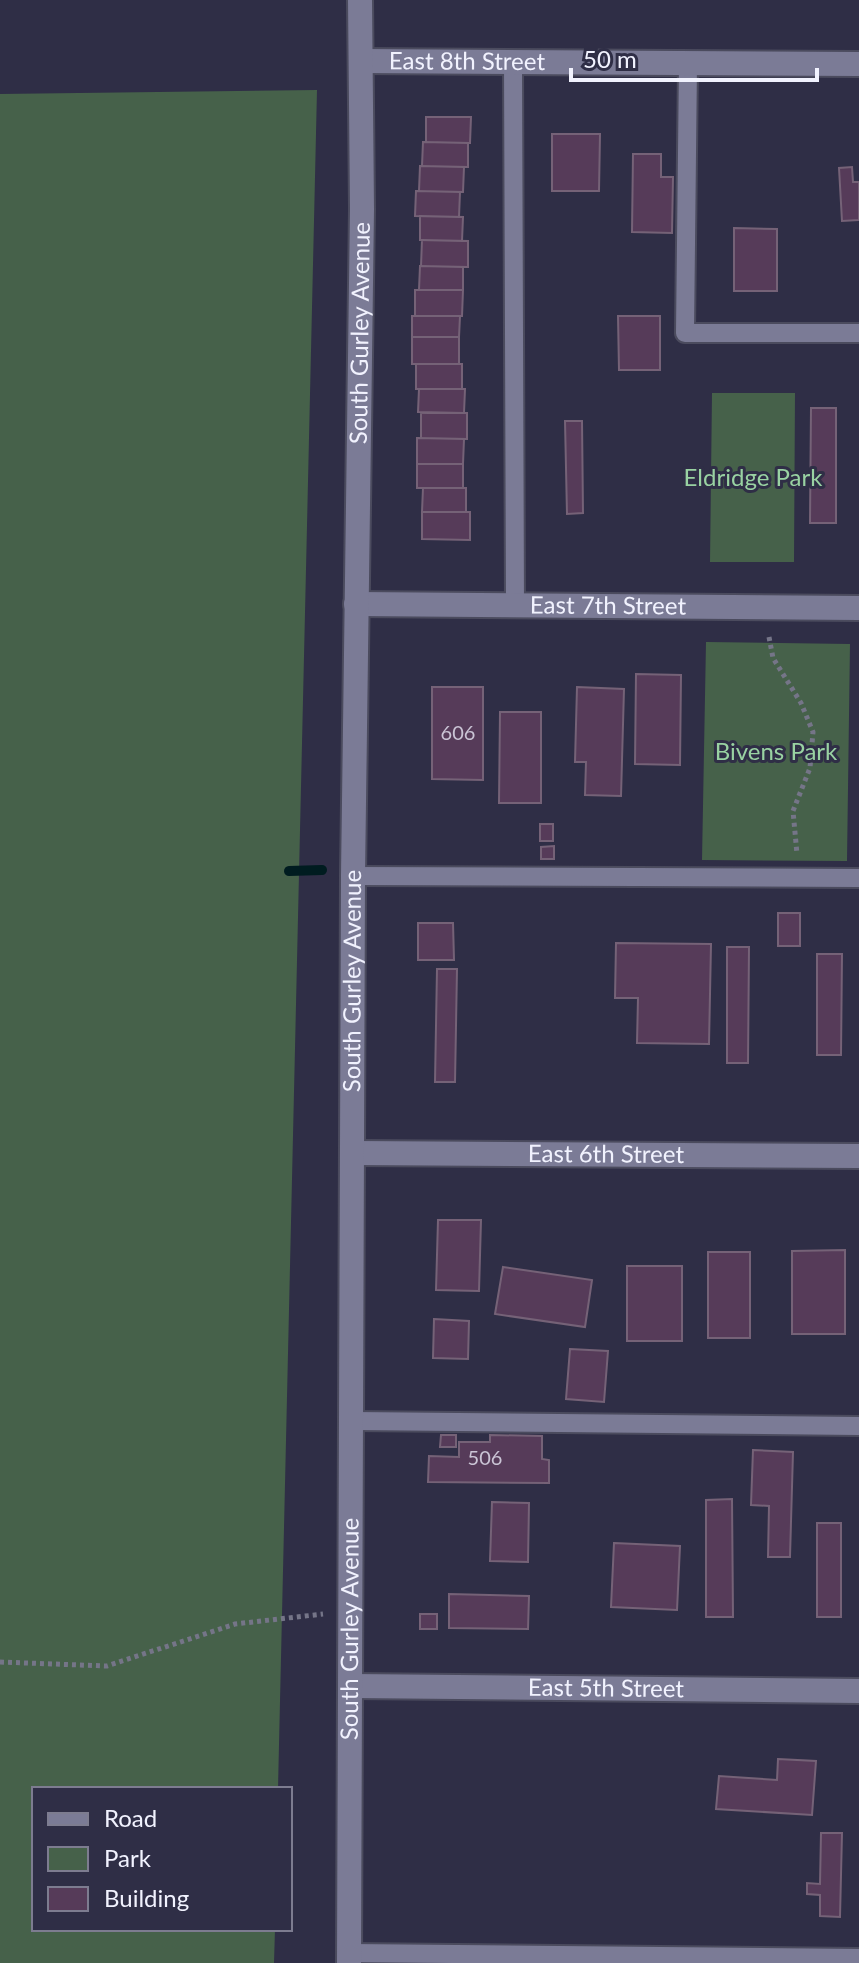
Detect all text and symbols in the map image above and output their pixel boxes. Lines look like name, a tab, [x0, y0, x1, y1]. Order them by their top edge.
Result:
scale bar	[571, 32, 817, 82]
text: 50 m	[583, 44, 637, 73]
street label: East 8th Street	[389, 45, 546, 75]
street label: South Gurley Avenue	[343, 222, 375, 444]
park label: Eldridge Park	[684, 462, 823, 491]
street label: East 7th Street	[530, 589, 687, 620]
house number: 606	[441, 720, 475, 744]
park label: Bivens Park	[715, 736, 838, 765]
street label: South Gurley Avenue	[336, 870, 366, 1092]
street label: East 6th Street	[528, 1138, 685, 1168]
house number: 506	[468, 1445, 502, 1469]
street label: South Gurley Avenue	[334, 1518, 364, 1740]
street label: East 5th Street	[528, 1672, 685, 1702]
legend	[32, 1787, 292, 1931]
text: Road	[104, 1803, 157, 1832]
text: Park	[104, 1843, 152, 1872]
text: Building	[104, 1883, 189, 1912]

